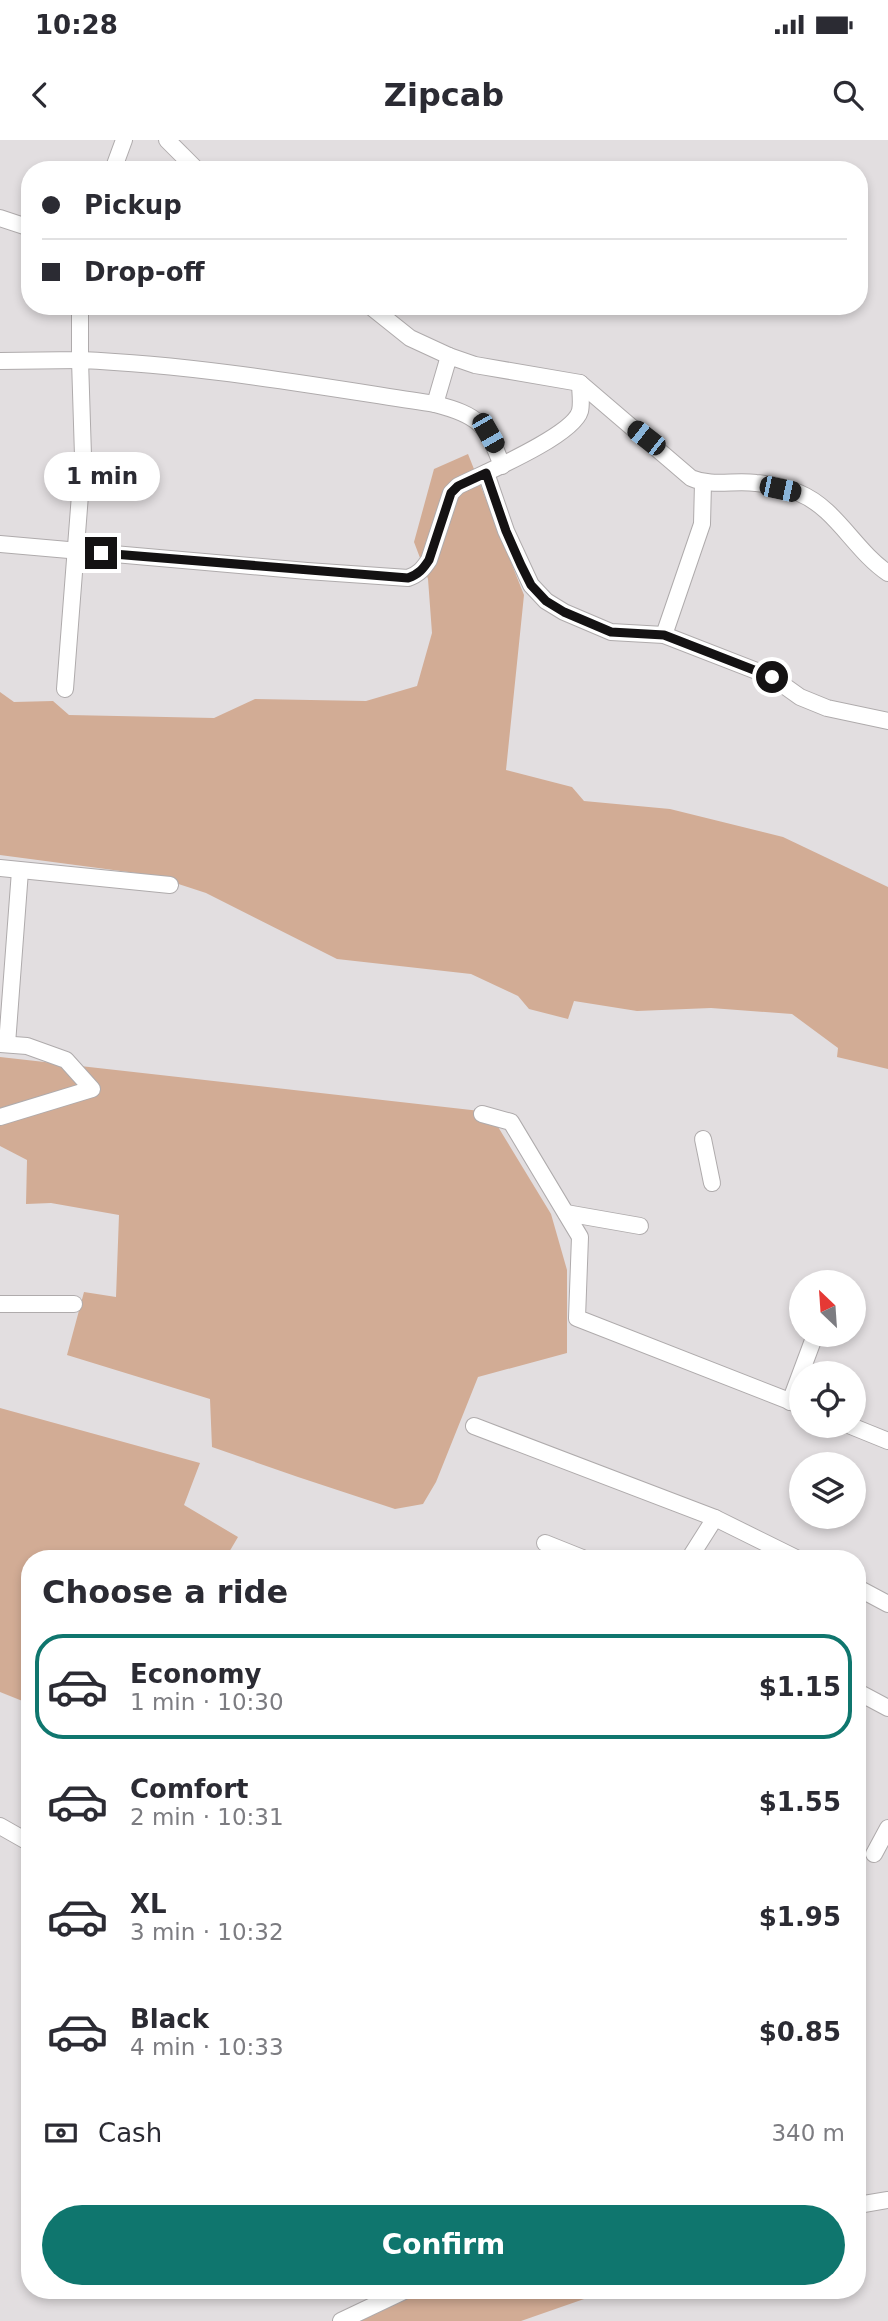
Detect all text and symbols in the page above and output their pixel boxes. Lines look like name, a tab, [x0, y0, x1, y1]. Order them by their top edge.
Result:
text: 10:28	[35, 10, 118, 40]
icon: back	[21, 76, 59, 114]
text: Zipcab	[384, 76, 504, 114]
icon: search	[829, 76, 867, 114]
text: Pickup	[84, 190, 182, 220]
text: Drop-off	[84, 257, 205, 287]
car	[469, 410, 508, 456]
car	[623, 417, 670, 459]
callout: 1 min	[43, 452, 159, 500]
text: 1 min	[66, 463, 138, 489]
car	[758, 474, 803, 504]
route end	[85, 537, 117, 569]
route start	[756, 661, 788, 693]
north arrow	[789, 1270, 866, 1348]
map controls	[789, 1270, 866, 1529]
button: locate	[789, 1361, 866, 1438]
button: layers	[789, 1452, 866, 1529]
text: Choose a ride	[42, 1573, 288, 1611]
icon: car	[46, 1655, 109, 1718]
text: Economy	[130, 1659, 261, 1689]
text: $1.15	[759, 1672, 841, 1702]
text: 1 min · 10:30	[130, 1689, 284, 1715]
icon: car	[46, 1770, 109, 1833]
text: Comfort	[130, 1774, 248, 1804]
text: $1.55	[759, 1787, 841, 1817]
text: 2 min · 10:31	[130, 1804, 284, 1830]
icon: car	[46, 1885, 109, 1948]
text: XL	[130, 1889, 167, 1919]
text: $1.95	[759, 1902, 841, 1932]
text: 3 min · 10:32	[130, 1919, 284, 1945]
icon: car	[46, 2000, 109, 2063]
text: Black	[130, 2004, 209, 2034]
text: $0.85	[759, 2017, 841, 2047]
text: 4 min · 10:33	[130, 2034, 284, 2060]
icon: cash	[42, 2114, 80, 2152]
text: Cash	[98, 2118, 162, 2148]
text: 340 m	[771, 2120, 845, 2146]
button: Confirm	[42, 2205, 845, 2285]

